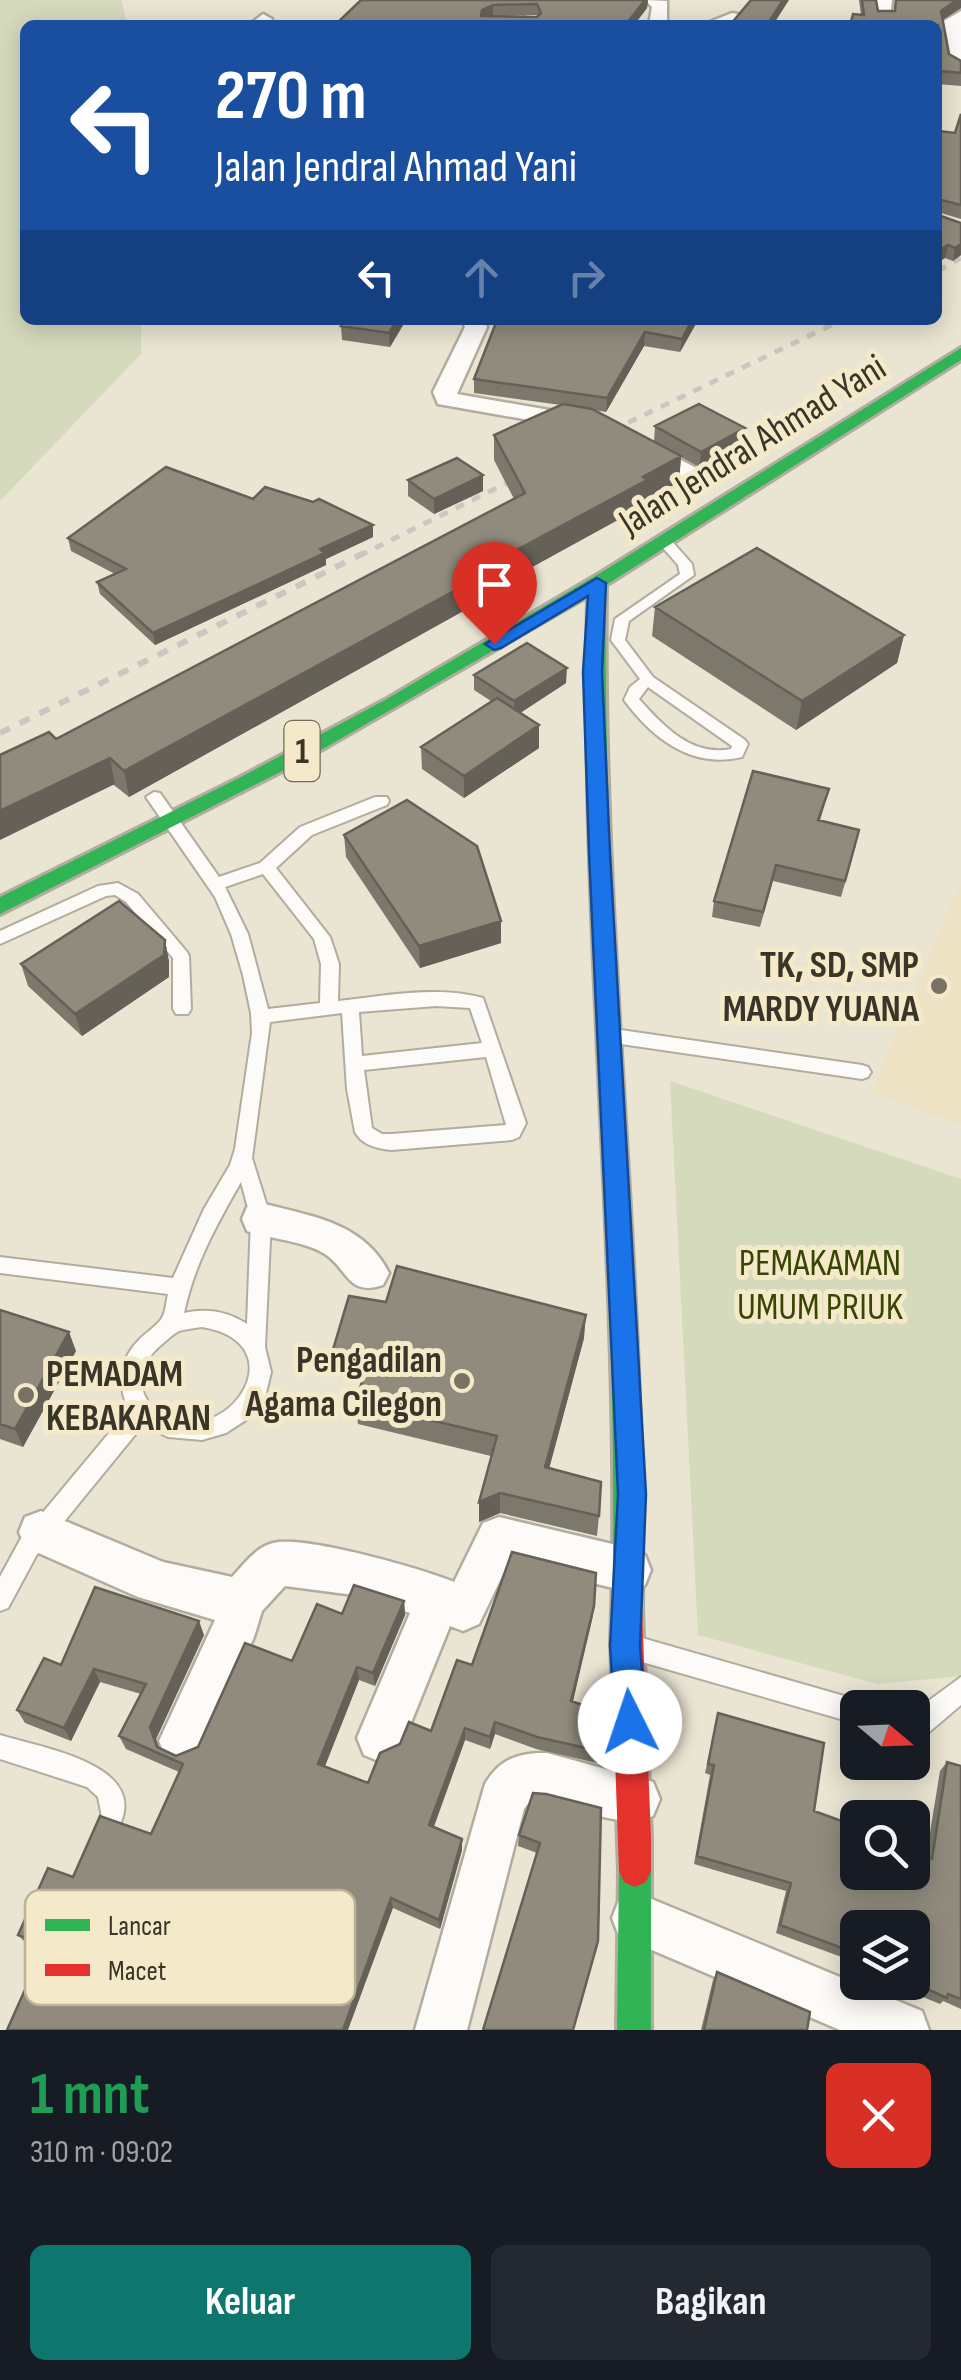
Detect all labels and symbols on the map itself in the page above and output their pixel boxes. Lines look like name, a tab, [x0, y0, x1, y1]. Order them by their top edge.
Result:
street label: Jalan Jendral Ahmad Yani	[610, 345, 894, 546]
pin	[452, 542, 537, 645]
road number: 1	[284, 721, 320, 781]
place label: TK, SD, SMP MARDY YUANA	[723, 943, 920, 1032]
marker: TK, SD, SMP MARDY YUANA	[928, 975, 950, 997]
park label: PEMAKAMAN UMUM PRIUK	[737, 1241, 904, 1330]
place label: Pengadilan Agama Cilegon	[244, 1338, 442, 1427]
place label: PEMADAM KEBAKARAN	[46, 1352, 211, 1441]
marker: Pengadilan Agama Cilegon	[451, 1370, 473, 1392]
marker: PEMADAM KEBAKARAN	[15, 1384, 37, 1406]
position arrow	[578, 1670, 682, 1774]
north arrow	[840, 1690, 930, 1780]
legend	[25, 1890, 355, 2005]
text: Lancar	[108, 1910, 171, 1943]
text: Macet	[108, 1955, 166, 1988]

